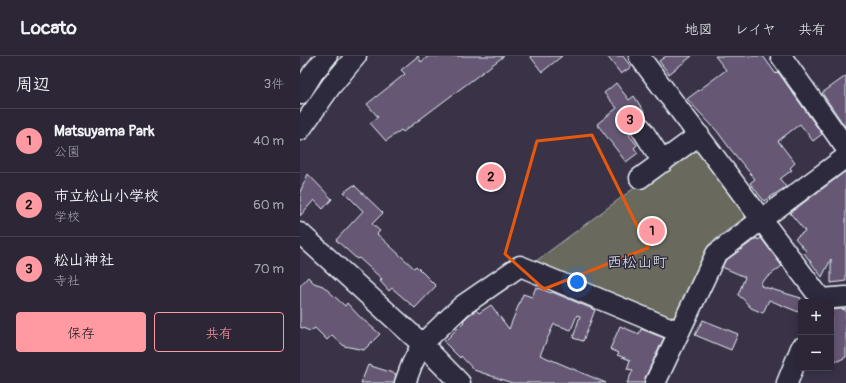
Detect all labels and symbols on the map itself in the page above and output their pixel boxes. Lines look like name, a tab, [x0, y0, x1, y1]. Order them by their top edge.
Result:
pin: 3	[617, 105, 643, 135]
pin: 2	[478, 162, 504, 192]
pin: 1	[639, 216, 665, 246]
district label: 西松山町	[607, 253, 668, 272]
your location	[567, 272, 587, 292]

